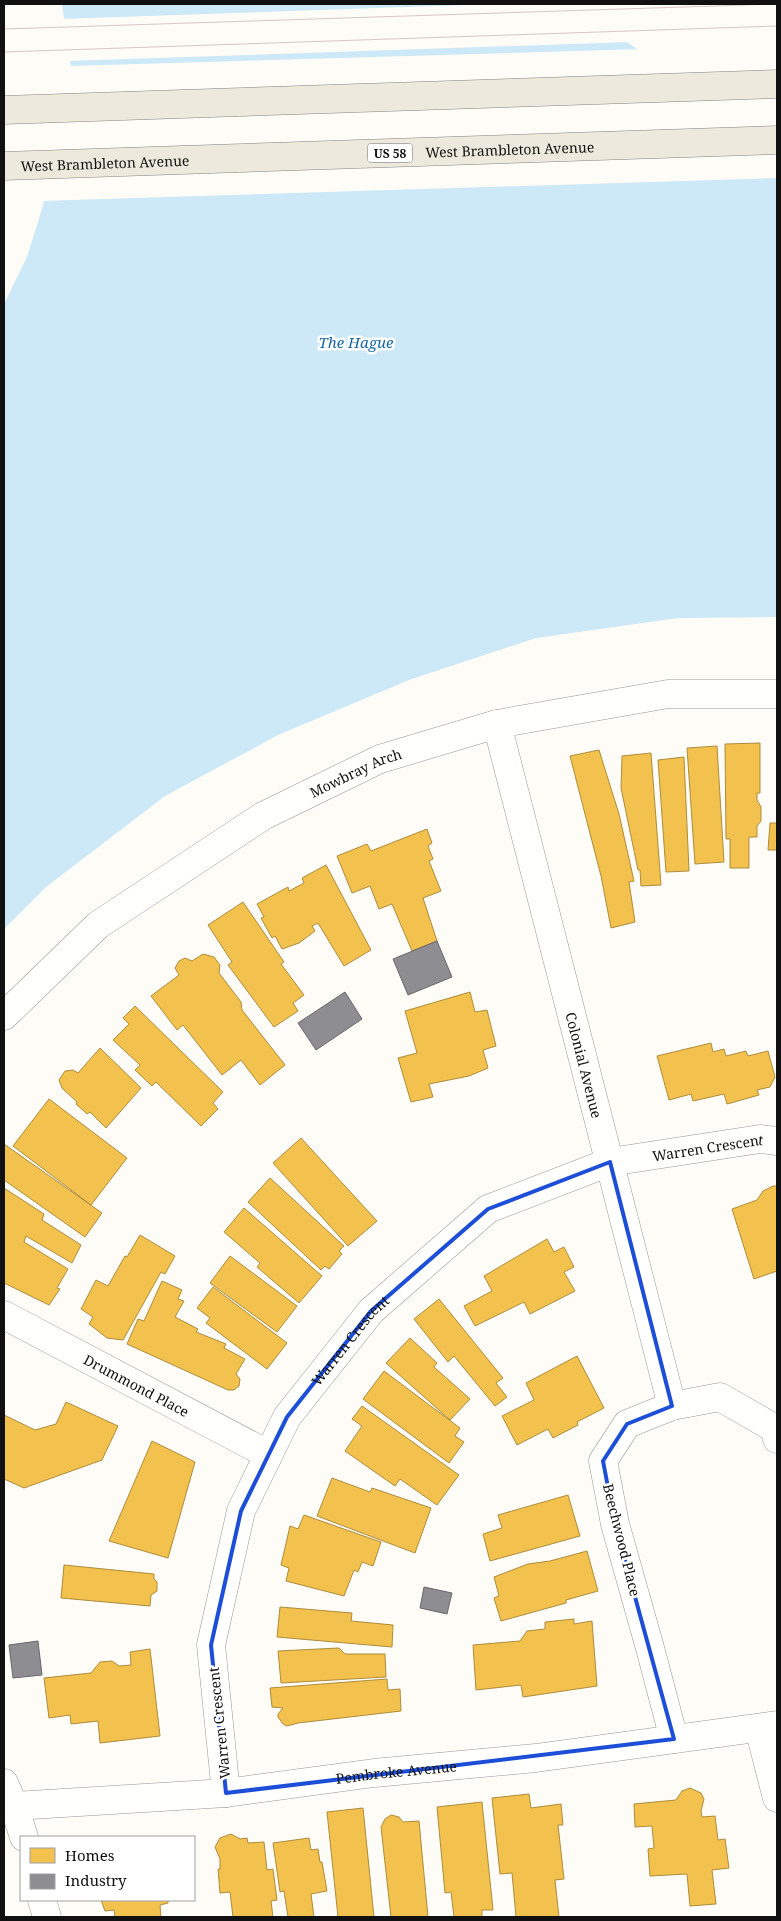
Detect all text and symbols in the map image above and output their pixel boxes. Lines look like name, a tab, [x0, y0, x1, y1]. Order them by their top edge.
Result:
street label: West Brambleton Avenue	[425, 137, 595, 161]
road number: US 58	[368, 144, 412, 162]
street label: West Brambleton Avenue	[20, 150, 190, 175]
water label: The Hague	[319, 332, 394, 352]
street label: Mowbray Arch	[306, 744, 404, 802]
street label: Colonial Avenue	[562, 1010, 607, 1120]
street label: Warren Crescent	[651, 1129, 765, 1165]
street label: Warren Crescent	[306, 1291, 393, 1389]
street label: Drummond Place	[81, 1349, 193, 1421]
street label: Beechwood Place	[599, 1482, 645, 1598]
street label: Warren Crescent	[204, 1666, 234, 1780]
street label: Pembroke Avenue	[335, 1756, 458, 1788]
legend	[20, 1836, 195, 1901]
text: Homes	[65, 1845, 115, 1865]
text: Industry	[65, 1870, 127, 1890]

